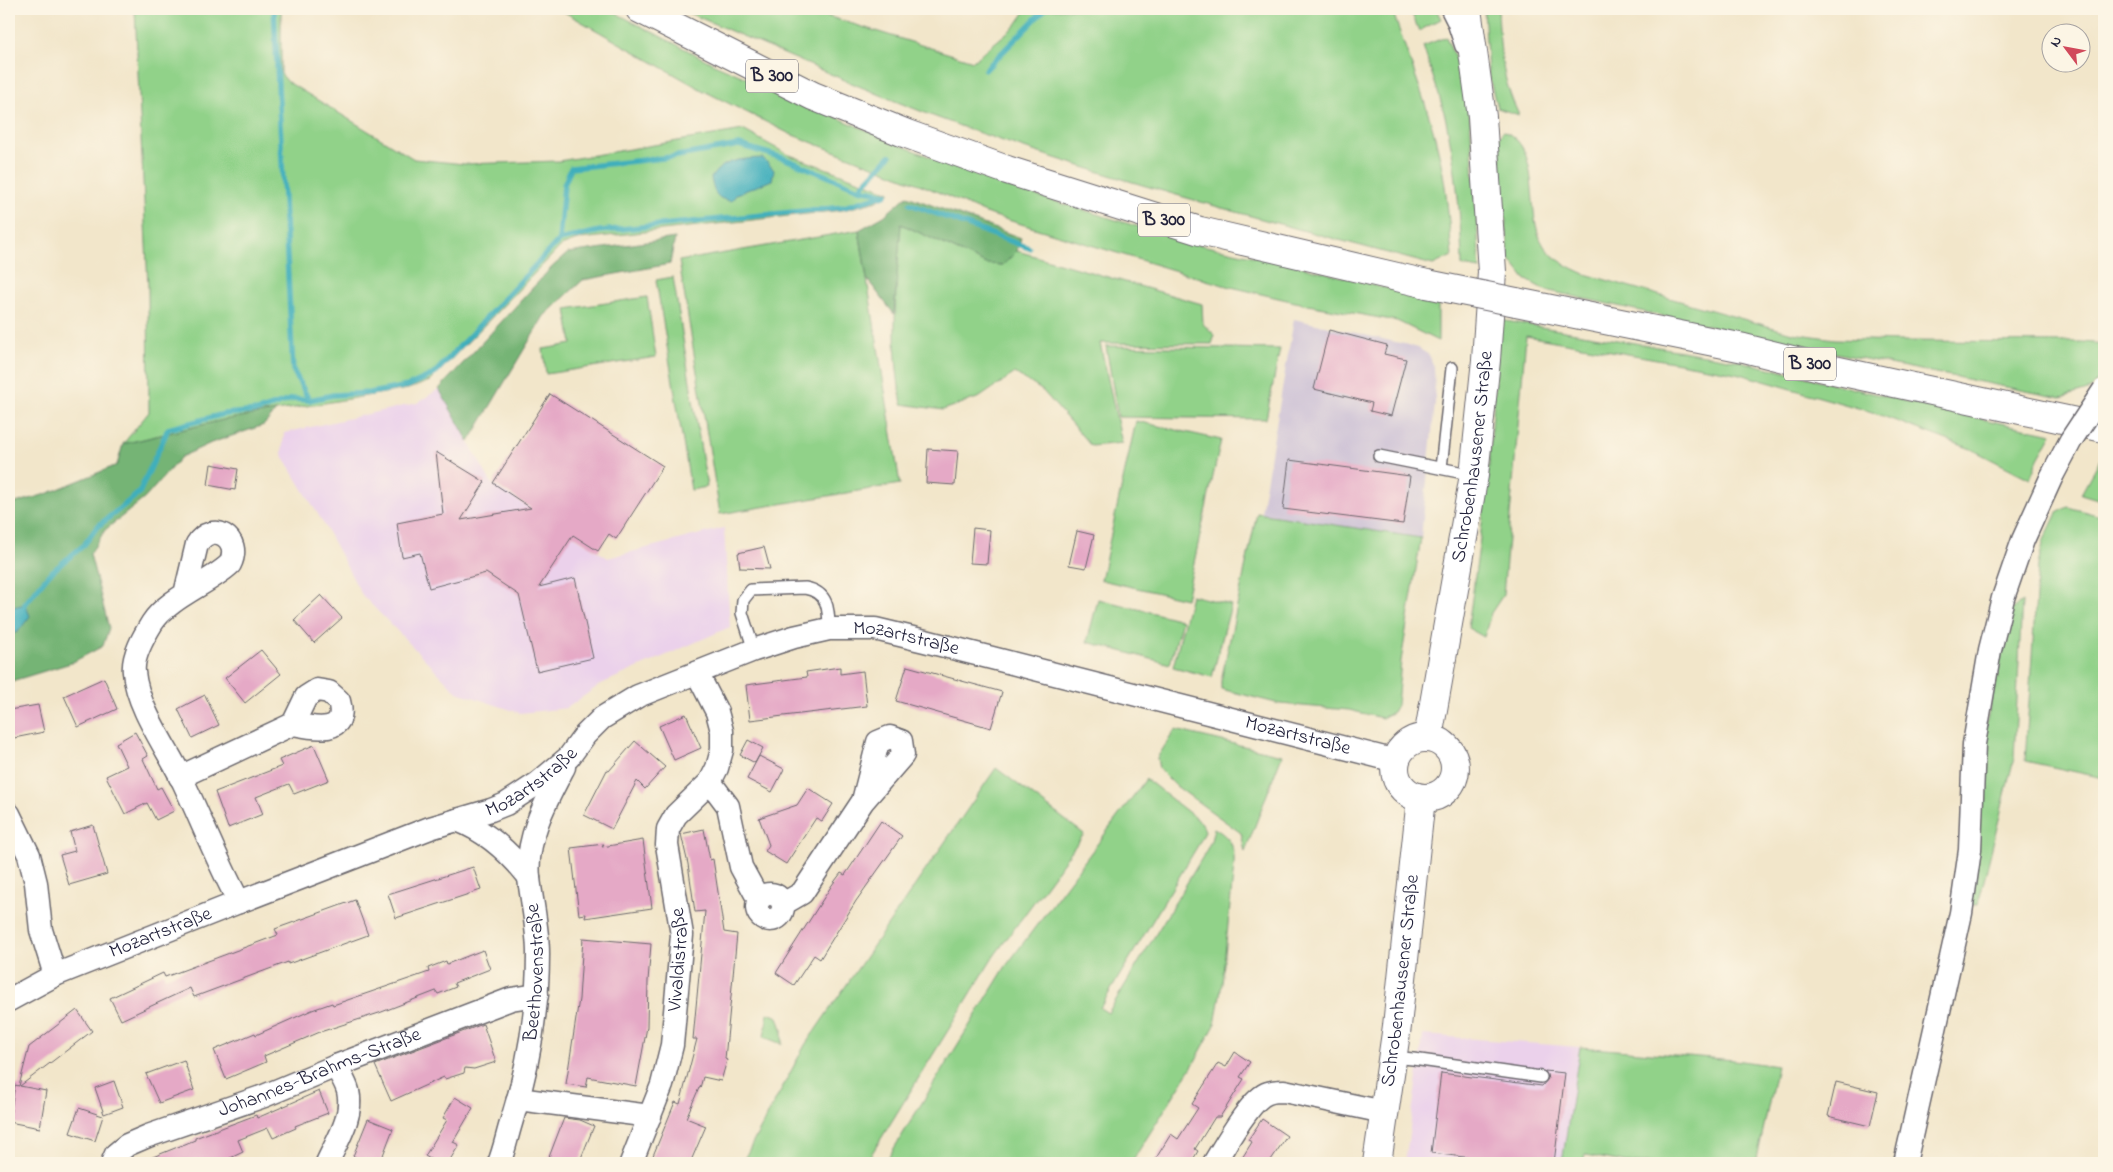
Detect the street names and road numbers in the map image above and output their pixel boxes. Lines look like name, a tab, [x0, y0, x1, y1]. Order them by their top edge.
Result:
road number: B 300	[746, 59, 798, 92]
road number: B 300	[1138, 204, 1190, 236]
road number: B 300	[1784, 348, 1836, 380]
street label: Schrobenhausener Straße	[1444, 350, 1501, 565]
street label: Mozartstraße	[853, 615, 962, 664]
street label: Mozartstraße	[1242, 709, 1354, 763]
street label: Mozartstraße	[481, 742, 586, 825]
street label: Schrobenhausener Straße	[1374, 873, 1427, 1089]
street label: Mozartstraße	[105, 900, 216, 966]
street label: Beethovenstraße	[516, 901, 553, 1045]
street label: Vivaldistraße	[661, 905, 697, 1014]
street label: Johannes-Brahms-Straße	[214, 1020, 425, 1125]

